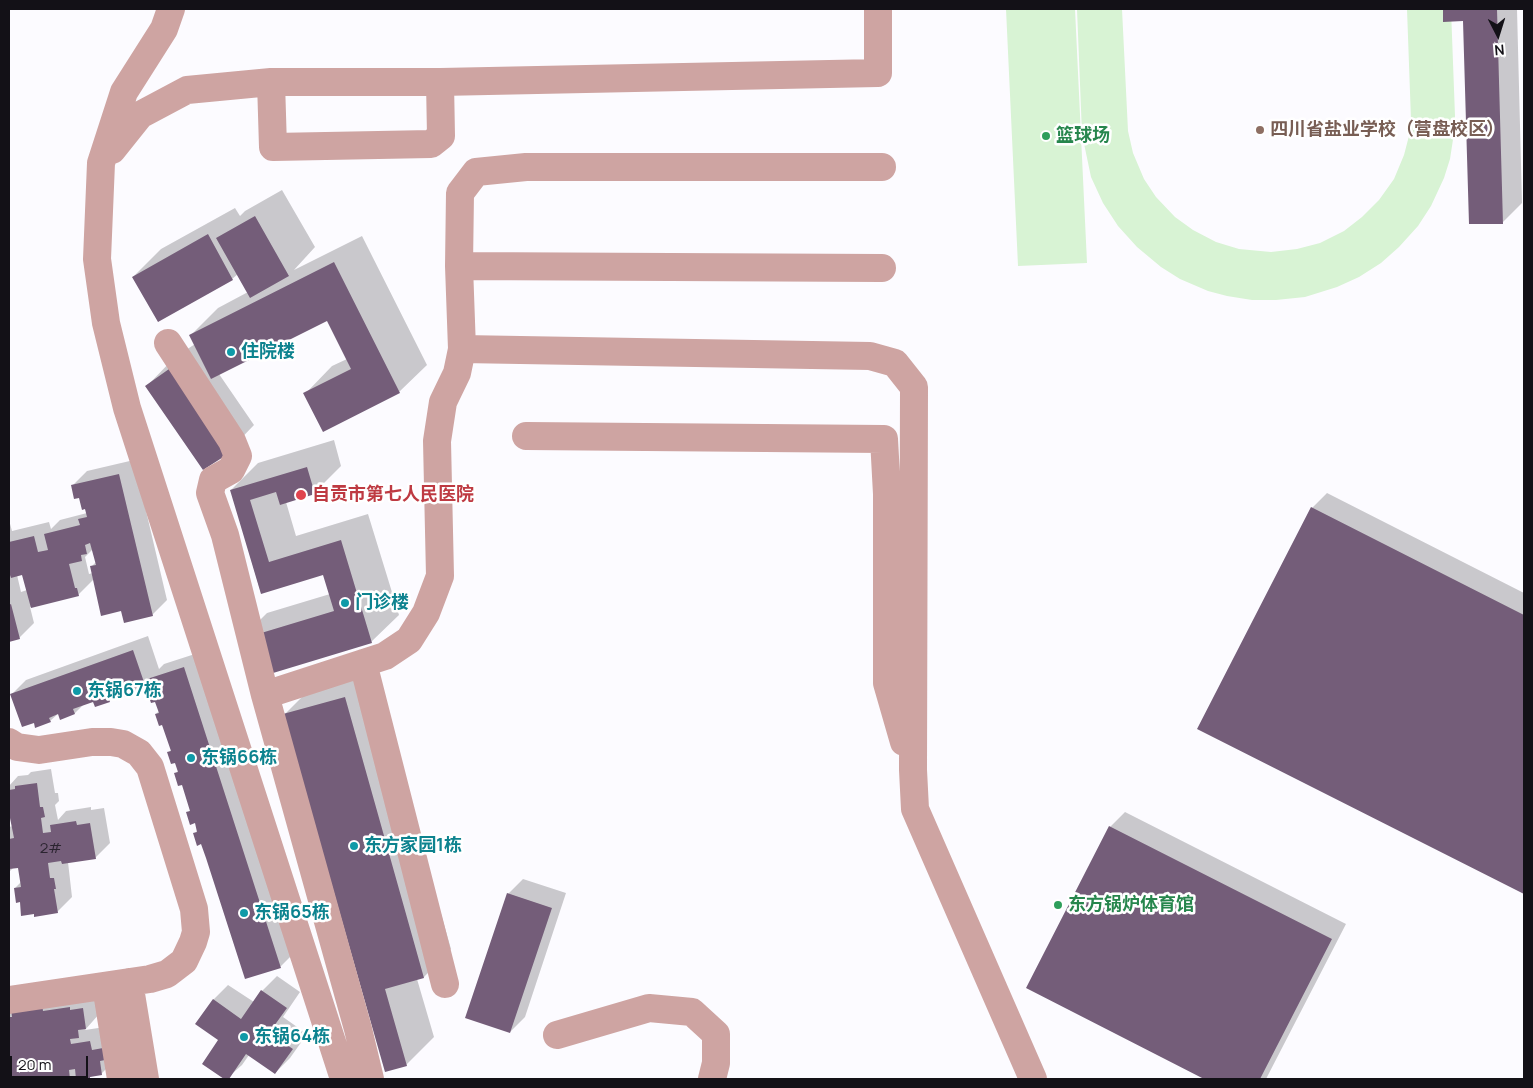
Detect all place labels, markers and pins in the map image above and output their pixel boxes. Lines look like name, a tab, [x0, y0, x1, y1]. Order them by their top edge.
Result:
place label: 四川省盐业学校（营盘校区）	[1270, 119, 1504, 141]
marker: 四川省盐业学校（营盘校区）	[1254, 124, 1266, 136]
place label: 篮球场	[1056, 125, 1110, 147]
marker: 篮球场	[1040, 130, 1052, 142]
place label: 住院楼	[241, 341, 295, 363]
marker: 住院楼	[225, 346, 237, 358]
place label: 自贡市第七人民医院	[312, 484, 474, 506]
marker: 自贡市第七人民医院	[294, 488, 308, 502]
place label: 门诊楼	[355, 592, 409, 614]
marker: 门诊楼	[339, 597, 351, 609]
place label: 东锅67栋	[87, 680, 162, 702]
marker: 东锅67栋	[71, 685, 83, 697]
place label: 东锅66栋	[201, 747, 277, 769]
marker: 东锅66栋	[185, 752, 197, 764]
place label: 东方家园1栋	[364, 835, 462, 857]
marker: 东方家园1栋	[348, 840, 360, 852]
place label: 东方锅炉体育馆	[1068, 894, 1194, 916]
marker: 东方锅炉体育馆	[1052, 899, 1064, 911]
place label: 东锅65栋	[254, 902, 330, 924]
marker: 东锅65栋	[238, 907, 250, 919]
place label: 东锅64栋	[254, 1026, 330, 1048]
marker: 东锅64栋	[238, 1031, 250, 1043]

